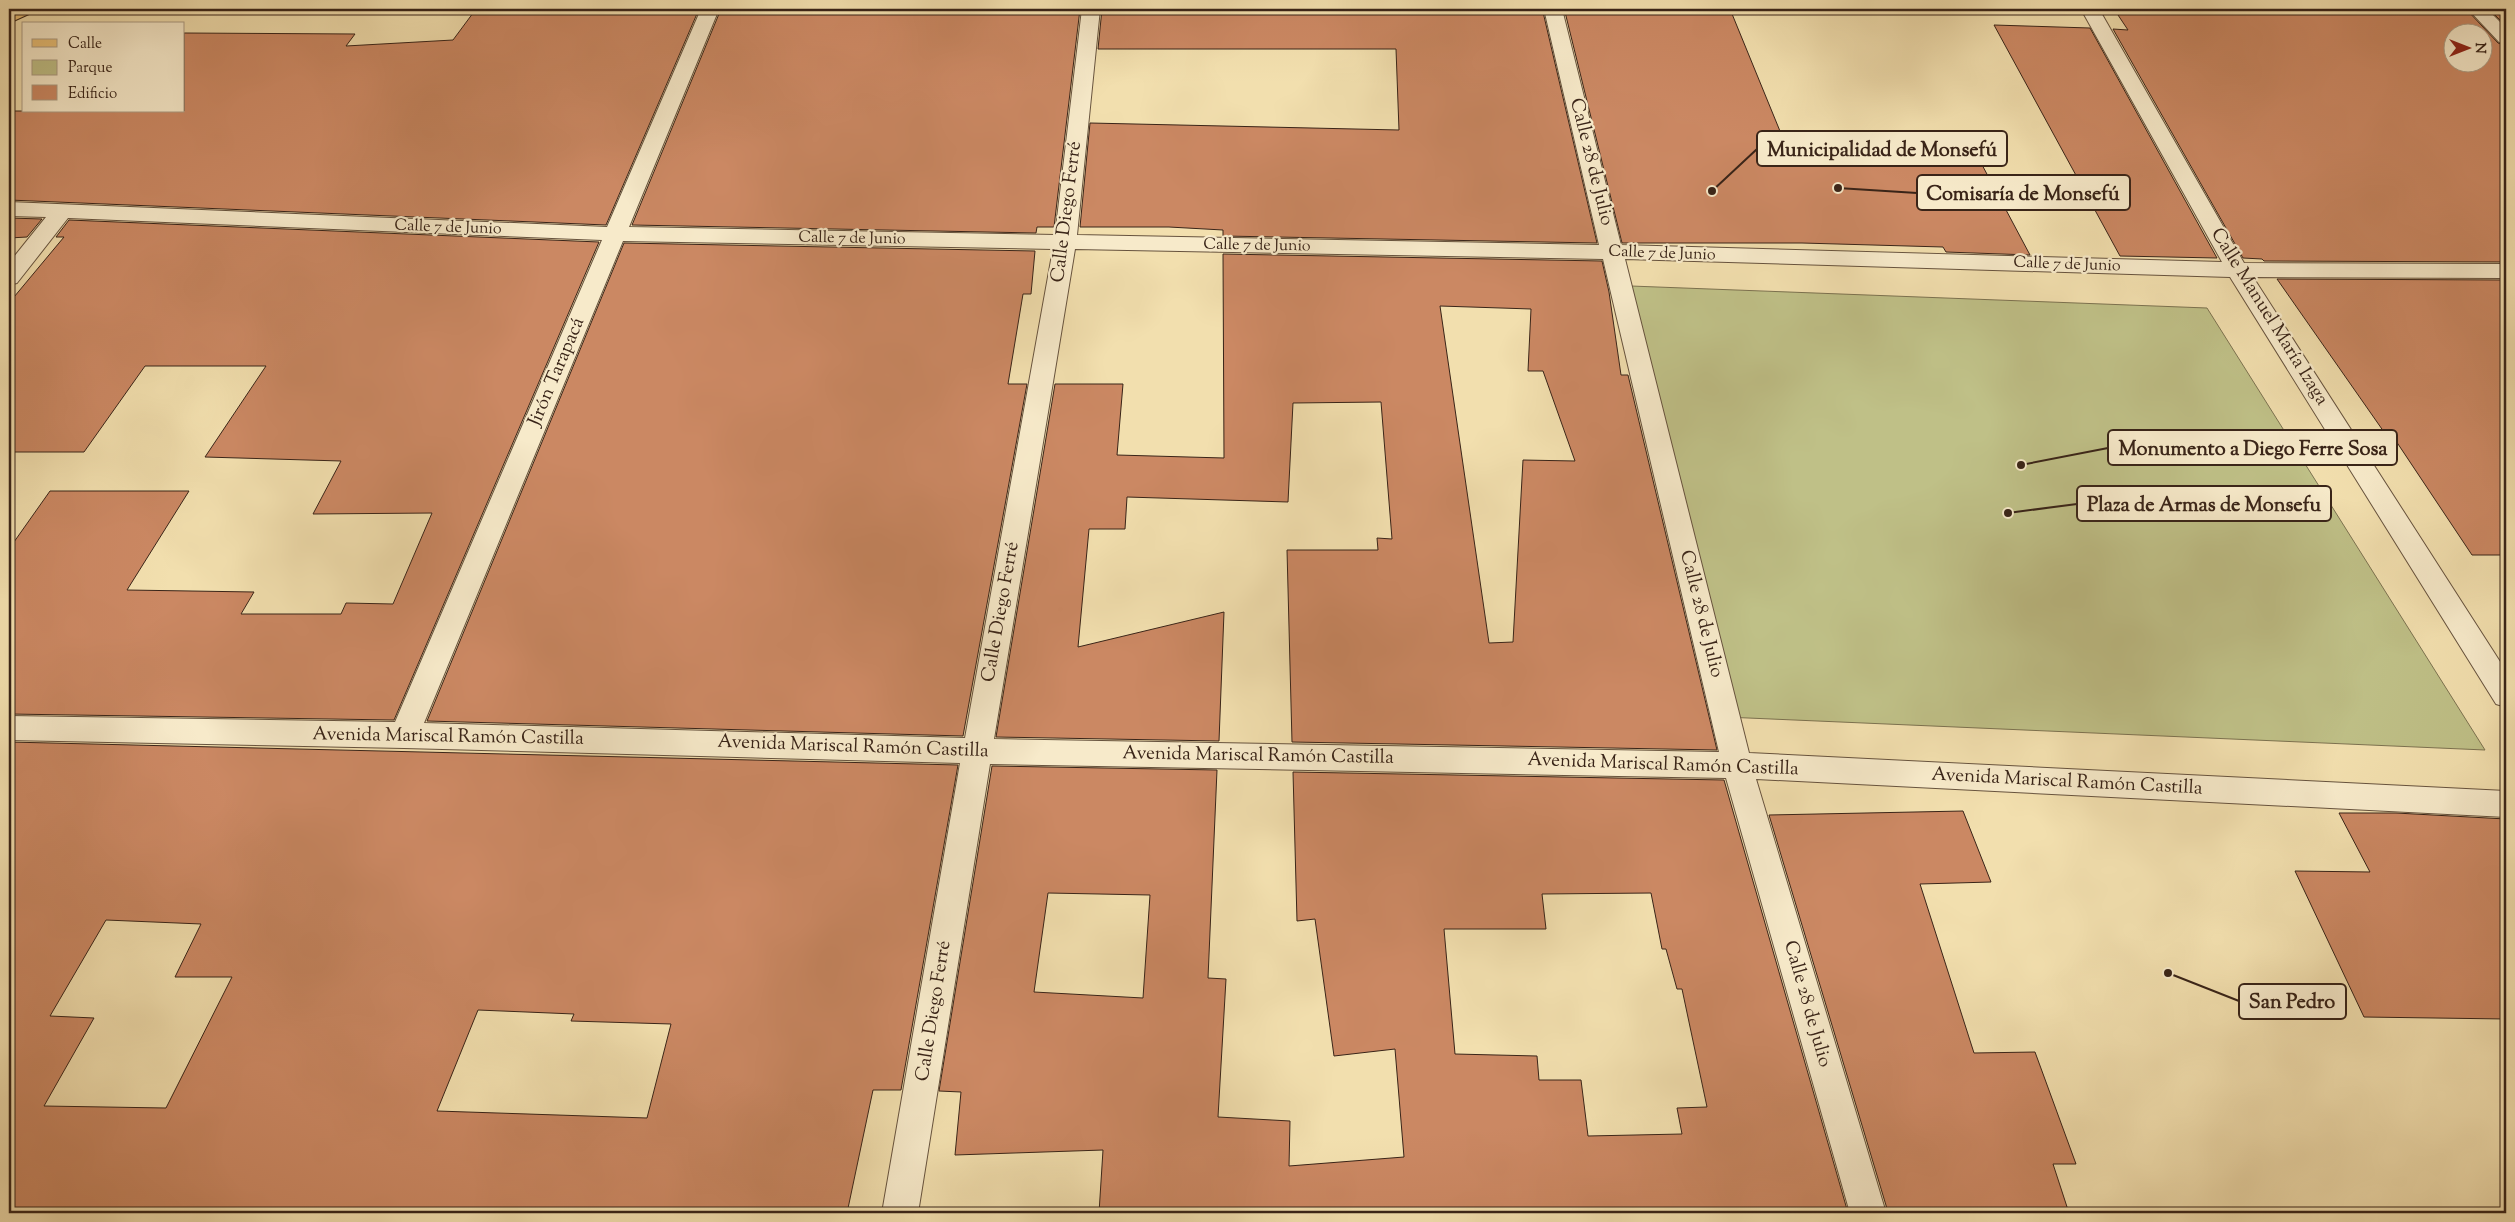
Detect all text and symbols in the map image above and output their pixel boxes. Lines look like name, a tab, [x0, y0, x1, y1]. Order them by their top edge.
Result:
legend	[22, 22, 185, 112]
north arrow	[2442, 22, 2492, 72]
text: Calle	[68, 34, 102, 55]
text: N	[2469, 42, 2489, 54]
text: Parque	[68, 58, 112, 79]
text: Edificio	[68, 84, 117, 105]
street label: Calle 28 de Julio	[1562, 95, 1620, 229]
callout: Municipalidad de Monsefú	[1757, 131, 2007, 166]
text: Municipalidad de Monsefú	[1767, 137, 1997, 166]
street label: Calle Diego Ferré	[1045, 140, 1089, 284]
callout: Comisaría de Monsefú	[1917, 175, 2130, 210]
text: Comisaría de Monsefú	[1926, 181, 2120, 210]
street label: Calle 7 de Junio	[394, 215, 502, 241]
street label: Calle Manuel María Izaga	[2203, 223, 2335, 411]
street label: Calle 7 de Junio	[798, 227, 906, 251]
street label: Calle 7 de Junio	[1203, 234, 1311, 258]
street label: Calle 7 de Junio	[1608, 241, 1716, 267]
street label: Calle 7 de Junio	[2013, 252, 2121, 278]
street label: Jirón Tarapacá	[522, 313, 592, 432]
callout: Monumento a Diego Ferre Sosa	[2108, 430, 2397, 465]
text: Monumento a Diego Ferre Sosa	[2118, 436, 2388, 465]
callout: Plaza de Armas de Monsefu	[2077, 486, 2331, 521]
text: Plaza de Armas de Monsefu	[2087, 492, 2322, 521]
street label: Calle Diego Ferré	[975, 540, 1027, 684]
street label: Calle 28 de Julio	[1672, 547, 1730, 681]
street label: Avenida Mariscal Ramón Castilla	[312, 721, 584, 753]
street label: Avenida Mariscal Ramón Castilla	[717, 729, 989, 765]
street label: Avenida Mariscal Ramón Castilla	[1122, 740, 1394, 772]
street label: Avenida Mariscal Ramón Castilla	[1527, 747, 1799, 783]
street label: Avenida Mariscal Ramón Castilla	[1931, 761, 2203, 803]
street label: Calle 28 de Julio	[1776, 938, 1838, 1070]
street label: Calle Diego Ferré	[910, 939, 958, 1083]
callout: San Pedro	[2239, 984, 2346, 1019]
text: San Pedro	[2249, 989, 2335, 1018]

